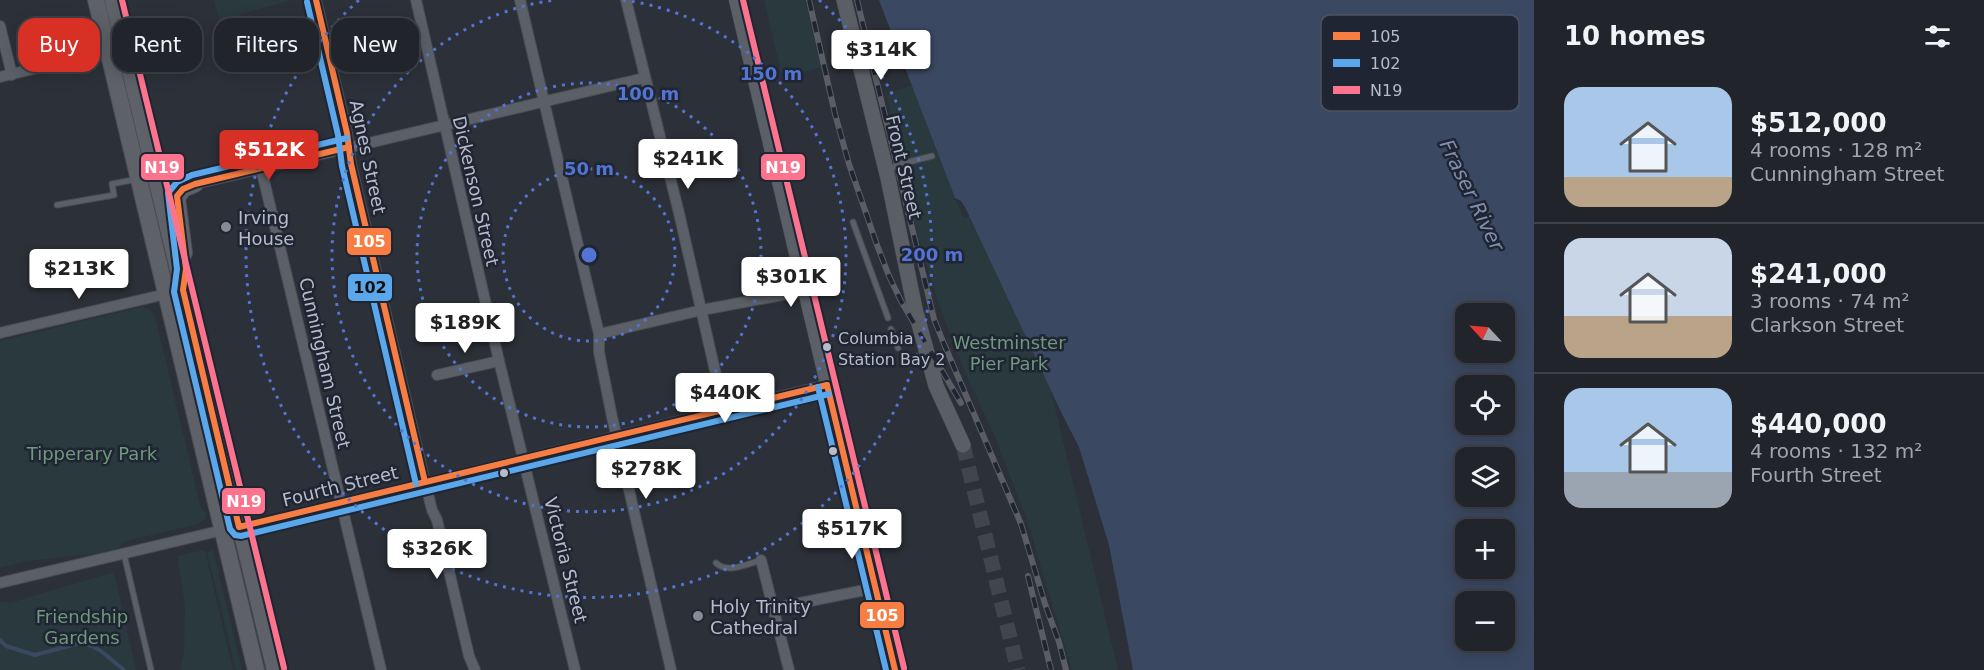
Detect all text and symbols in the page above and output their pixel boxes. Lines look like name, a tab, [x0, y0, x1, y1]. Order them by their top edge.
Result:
legend	[1321, 15, 1519, 111]
chip: Buy	[18, 18, 100, 72]
chip: Rent	[112, 18, 202, 72]
chip: Filters	[214, 18, 319, 72]
chip: New	[331, 18, 419, 72]
icon: filters	[1921, 20, 1954, 53]
text: 10 homes	[1564, 21, 1706, 51]
text: 105	[1370, 27, 1401, 46]
pin: $314K	[839, 30, 923, 81]
text: $314K	[845, 37, 917, 61]
text: 102	[1370, 54, 1401, 73]
text: 150 m	[740, 63, 802, 84]
text: N19	[1370, 81, 1402, 100]
text: 100 m	[617, 83, 679, 104]
street label: Agnes Street	[346, 98, 390, 216]
text: $512,000	[1750, 108, 1887, 138]
icon: home	[1612, 111, 1684, 183]
street label: Front Street	[882, 113, 926, 221]
street label: Dickenson Street	[449, 114, 503, 268]
pin: $512K	[227, 130, 311, 181]
water label: Fraser River	[1435, 135, 1510, 256]
text: $512K	[233, 137, 305, 161]
text: 4 rooms · 128 m²	[1750, 138, 1922, 162]
pin: $241K	[646, 139, 730, 190]
text: $241K	[652, 146, 724, 170]
line badge: N19	[140, 153, 185, 181]
line badge: N19	[760, 153, 806, 181]
text: N19	[144, 158, 180, 177]
text: 50 m	[564, 158, 614, 179]
text: N19	[765, 158, 801, 177]
text: Cunningham Street	[1750, 162, 1944, 186]
place label: Irving House	[238, 207, 294, 249]
marker: Irving House	[219, 220, 233, 234]
line badge: 105	[346, 227, 392, 256]
text: 105	[352, 232, 386, 251]
text: 200 m	[901, 244, 963, 265]
centre of rings	[579, 245, 599, 265]
pin: $213K	[37, 249, 121, 300]
text: $213K	[43, 256, 115, 280]
pin: $301K	[749, 257, 833, 308]
text: $241,000	[1750, 259, 1887, 289]
icon: home	[1612, 262, 1684, 334]
text: $301K	[755, 264, 827, 288]
line badge: 102	[347, 273, 393, 302]
street label: Cunningham Street	[295, 275, 355, 451]
text: 102	[353, 278, 387, 297]
text: 3 rooms · 74 m²	[1750, 289, 1910, 313]
pin: $189K	[423, 303, 507, 354]
north arrow	[1455, 303, 1515, 363]
map controls	[1455, 303, 1515, 651]
text: $189K	[429, 310, 501, 334]
text: Clarkson Street	[1750, 313, 1904, 337]
place label: Columbia Station Bay 2	[838, 329, 945, 369]
park label: Westminster Pier Park	[952, 332, 1066, 374]
marker: Columbia Station Bay 2	[821, 341, 833, 353]
pin: $440K	[683, 373, 767, 424]
button: locate	[1455, 375, 1515, 435]
text: $440K	[689, 380, 761, 404]
text: $440,000	[1750, 409, 1887, 439]
icon: home	[1612, 412, 1684, 484]
text: 4 rooms · 132 m²	[1750, 439, 1922, 463]
park label: Tipperary Park	[26, 443, 158, 464]
unlabelled marker	[827, 445, 839, 457]
button: layers	[1455, 447, 1515, 507]
pin: $278K	[604, 449, 688, 500]
text: $278K	[610, 456, 682, 480]
street label: Fourth Street	[280, 461, 400, 511]
text: Fourth Street	[1750, 463, 1882, 487]
unlabelled marker	[498, 467, 510, 479]
line badge: N19	[221, 487, 266, 515]
text: N19	[226, 492, 262, 511]
street label: Victoria Street	[540, 495, 592, 625]
pin: $517K	[810, 509, 894, 560]
text: $517K	[816, 516, 888, 540]
button: +	[1455, 519, 1515, 579]
pin: $326K	[395, 529, 479, 580]
text: $326K	[401, 536, 473, 560]
button: −	[1455, 591, 1515, 651]
place label: Holy Trinity Cathedral	[710, 596, 811, 638]
line badge: 105	[859, 601, 905, 629]
park label: Friendship Gardens	[36, 606, 128, 648]
text: 105	[865, 606, 899, 625]
marker: Holy Trinity Cathedral	[691, 609, 705, 623]

